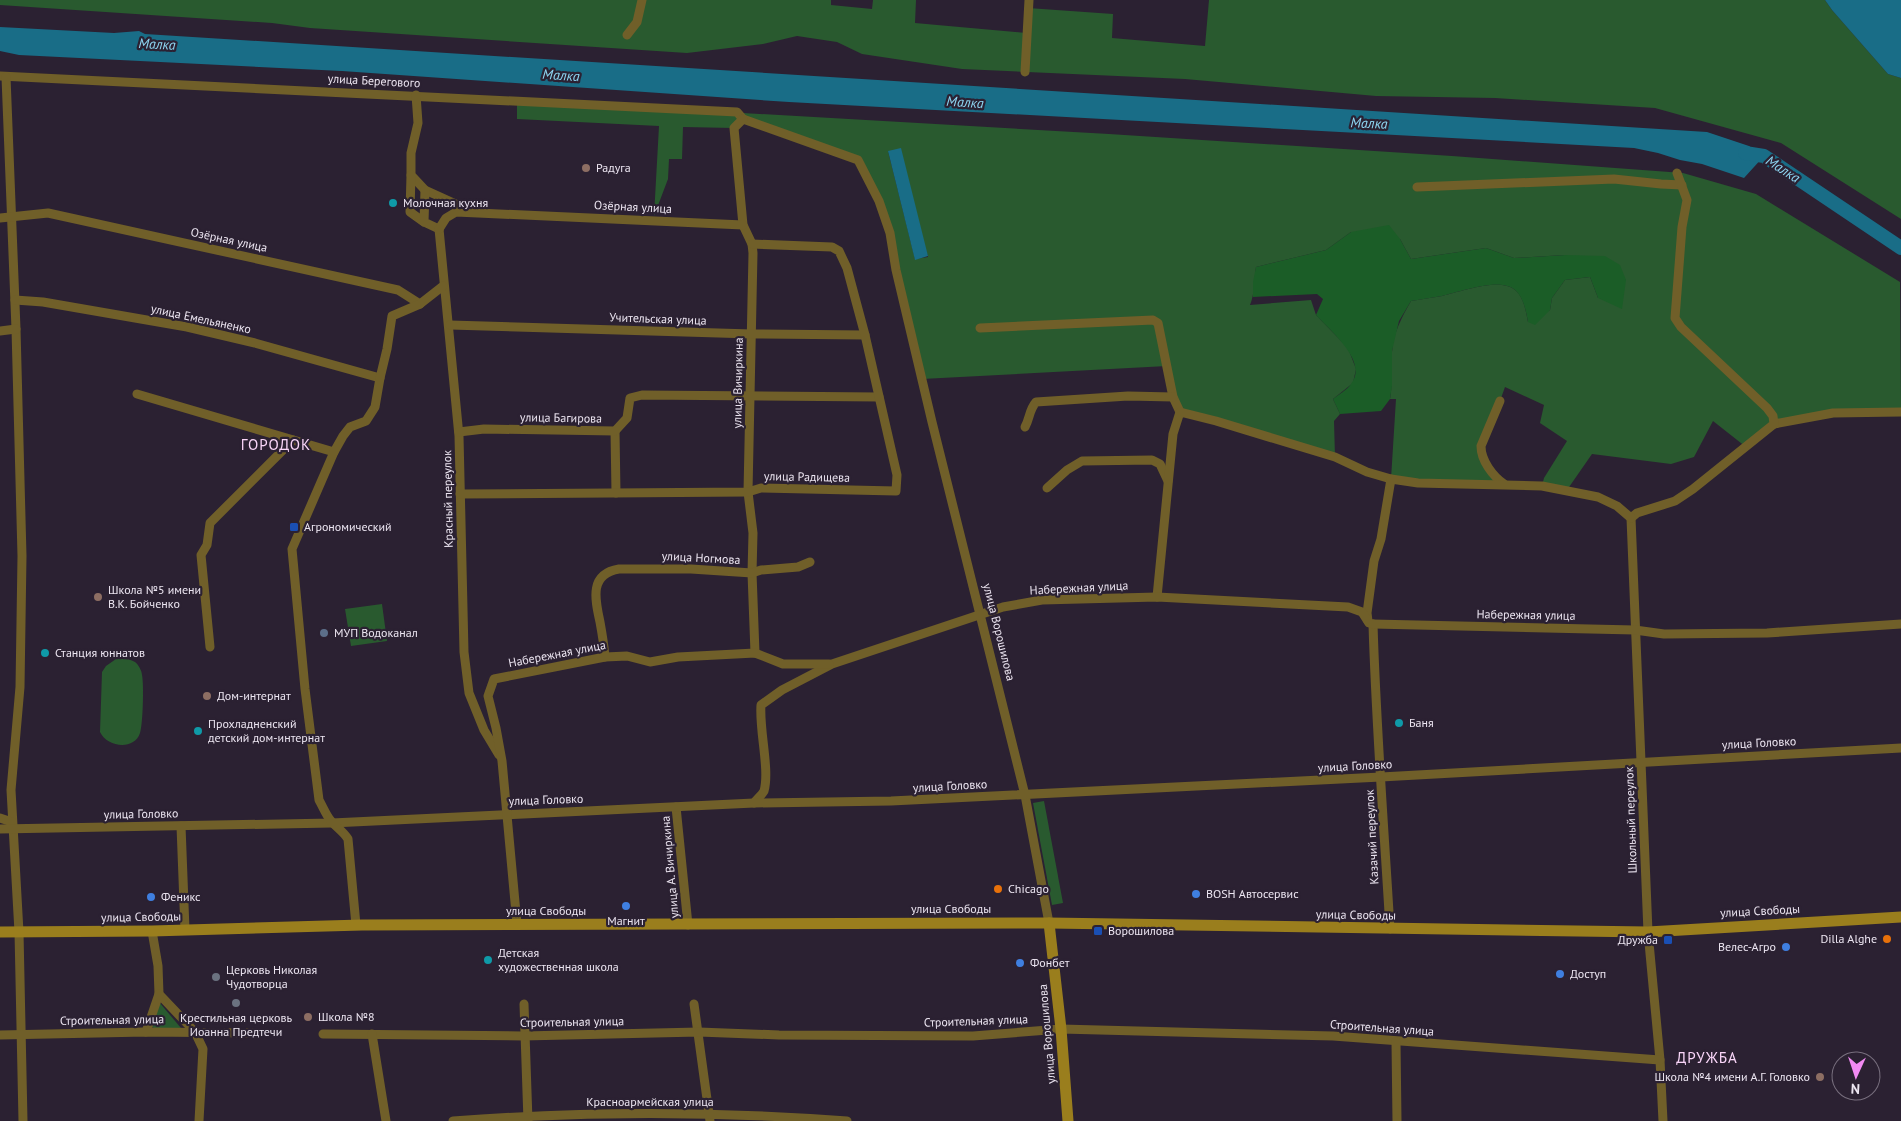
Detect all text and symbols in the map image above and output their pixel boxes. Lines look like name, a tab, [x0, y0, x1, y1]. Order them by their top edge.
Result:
water label: Малка	[138, 34, 176, 54]
water label: Малка	[542, 65, 580, 85]
street label: улица Берегового	[327, 71, 421, 90]
water label: Малка	[946, 92, 984, 112]
water label: Малка	[1350, 113, 1388, 133]
water label: Малка	[1762, 151, 1804, 187]
place label: Радуга	[596, 160, 631, 175]
marker: Радуга	[580, 162, 592, 174]
place label: Молочная кухня	[403, 195, 488, 210]
marker: Молочная кухня	[387, 197, 399, 209]
street label: Озёрная улица	[594, 197, 672, 216]
street label: Озёрная улица	[189, 224, 269, 255]
street label: улица Емельяненко	[150, 301, 253, 336]
street label: Учительская улица	[609, 309, 707, 328]
street label: улица Вичиркина	[729, 337, 746, 429]
street label: улица Багирова	[520, 409, 602, 426]
district label: ГОРОДОК	[241, 435, 311, 454]
street label: Красный переулок	[439, 450, 456, 548]
street label: улица Радищева	[764, 468, 850, 485]
place label: Агрономический	[304, 519, 392, 534]
marker: Агрономический	[288, 521, 300, 533]
street label: улица Ногмова	[661, 548, 741, 567]
street label: Набережная улица	[1029, 577, 1129, 598]
place label: Школа №5 имени В.К. Бойченко	[108, 582, 201, 611]
street label: улица Ворошилова	[980, 582, 1019, 682]
marker: Школа №5 имени В.К. Бойченко	[92, 591, 104, 603]
street label: Набережная улица	[1476, 606, 1576, 623]
place label: МУП Водоканал	[334, 625, 418, 640]
marker: МУП Водоканал	[318, 627, 330, 639]
street label: Набережная улица	[507, 637, 607, 670]
place label: Станция юннатов	[55, 645, 145, 660]
marker: Станция юннатов	[39, 647, 51, 659]
place label: Дом-интернат	[217, 688, 291, 703]
marker: Дом-интернат	[201, 690, 213, 702]
place label: Баня	[1409, 715, 1434, 730]
place label: Прохладненский детский дом-интернат	[208, 716, 325, 745]
marker: Баня	[1393, 717, 1405, 729]
marker: Прохладненский детский дом-интернат	[192, 725, 204, 737]
street label: улица Головко	[1721, 733, 1797, 752]
street label: улица Головко	[1317, 756, 1393, 775]
street label: Школьный переулок	[1621, 766, 1640, 874]
street label: улица Головко	[912, 776, 988, 795]
street label: Казачий переулок	[1362, 789, 1381, 885]
street label: улица Головко	[508, 791, 584, 808]
street label: улица Головко	[104, 805, 178, 822]
street label: улица А. Вичиркина	[658, 815, 681, 919]
place label: Chicago	[1008, 881, 1049, 896]
marker: Chicago	[992, 883, 1004, 895]
place label: BOSH Автосервис	[1206, 886, 1299, 901]
marker: BOSH Автосервис	[1190, 888, 1202, 900]
place label: Феникс	[161, 889, 201, 904]
marker: Феникс	[145, 891, 157, 903]
marker: Магнит	[620, 900, 632, 912]
street label: улица Свободы	[911, 901, 991, 916]
street label: улица Свободы	[1720, 901, 1800, 920]
street label: улица Свободы	[506, 903, 586, 918]
street label: улица Свободы	[1316, 906, 1396, 923]
street label: улица Свободы	[101, 908, 181, 925]
place label: Магнит	[607, 913, 645, 928]
place label: Ворошилова	[1108, 923, 1174, 938]
marker: Ворошилова	[1092, 925, 1104, 937]
place label: Dilla Alghe	[1821, 931, 1877, 946]
place label: Дружба	[1618, 932, 1658, 947]
marker: Dilla Alghe	[1881, 933, 1893, 945]
marker: Дружба	[1662, 934, 1674, 946]
place label: Велес-Агро	[1718, 939, 1776, 954]
marker: Велес-Агро	[1780, 941, 1792, 953]
place label: Детская художественная школа	[498, 945, 619, 974]
marker: Детская художественная школа	[482, 954, 494, 966]
place label: Фонбет	[1030, 955, 1070, 970]
marker: Фонбет	[1014, 957, 1026, 969]
place label: Церковь Николая Чудотворца	[226, 962, 317, 991]
place label: Доступ	[1570, 966, 1606, 981]
marker: Доступ	[1554, 968, 1566, 980]
marker: Церковь Николая Чудотворца	[210, 971, 222, 983]
street label: улица Ворошилова	[1035, 984, 1058, 1084]
marker: Крестильная церковь Иоанна Предтечи	[230, 997, 242, 1009]
place label: Школа №8	[318, 1009, 375, 1024]
place label: Крестильная церковь Иоанна Предтечи	[180, 1010, 292, 1039]
street label: Строительная улица	[60, 1011, 164, 1028]
marker: Школа №8	[302, 1011, 314, 1023]
street label: Строительная улица	[924, 1011, 1028, 1030]
street label: Строительная улица	[520, 1013, 624, 1030]
street label: Строительная улица	[1330, 1016, 1435, 1039]
district label: ДРУЖБА	[1676, 1048, 1738, 1067]
north arrow	[1831, 1051, 1881, 1101]
place label: Школа №4 имени А.Г. Головко	[1654, 1069, 1810, 1084]
marker: Школа №4 имени А.Г. Головко	[1814, 1071, 1826, 1083]
text: N	[1850, 1080, 1860, 1098]
street label: Красноармейская улица	[586, 1094, 714, 1109]

